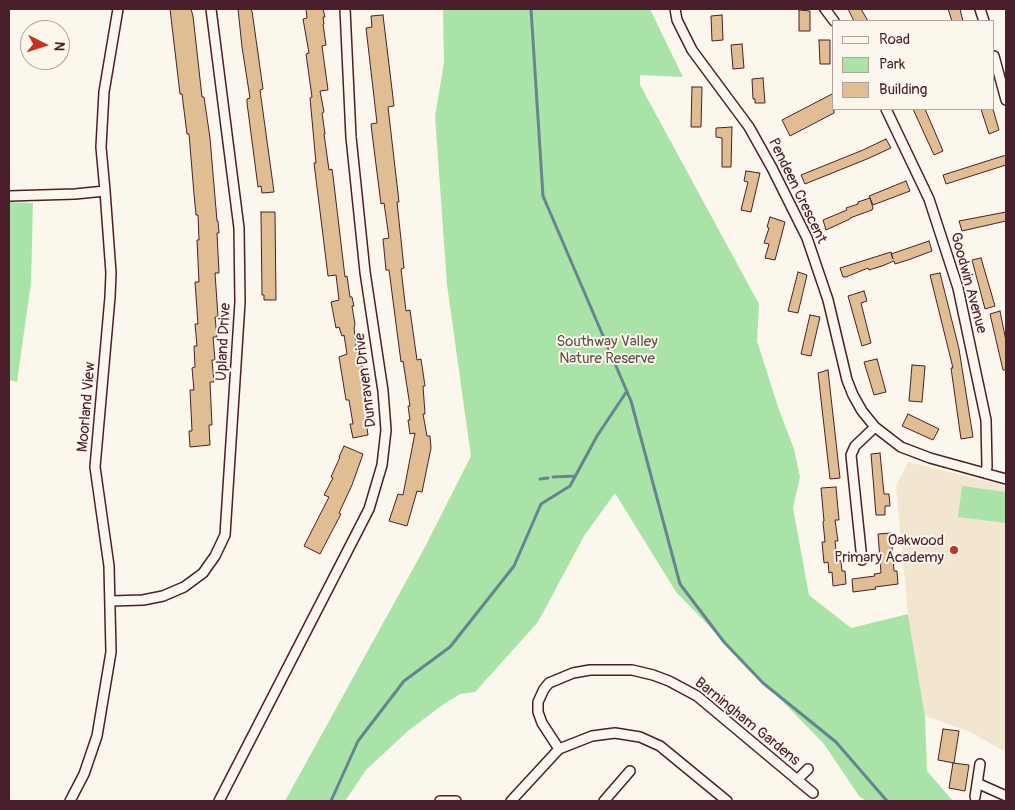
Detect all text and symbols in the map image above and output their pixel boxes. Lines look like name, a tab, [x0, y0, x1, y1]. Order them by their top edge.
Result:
north arrow	[20, 20, 70, 70]
legend	[832, 20, 995, 110]
text: Road	[879, 30, 910, 49]
text: N	[51, 41, 68, 52]
text: Park	[879, 55, 905, 74]
text: Building	[879, 80, 927, 99]
street label: Pendeen Crescent	[764, 135, 830, 247]
street label: Goodwin Avenue	[946, 230, 990, 336]
street label: Upland Drive	[213, 302, 235, 382]
street label: Dunraven Drive	[351, 332, 381, 428]
park label: Southway Valley Nature Reserve	[556, 333, 658, 368]
street label: Moorland View	[74, 361, 100, 453]
place label: Oakwood Primary Academy	[834, 532, 944, 567]
marker: Oakwood Primary Academy	[948, 544, 960, 556]
street label: Barningham Gardens	[691, 674, 803, 770]

